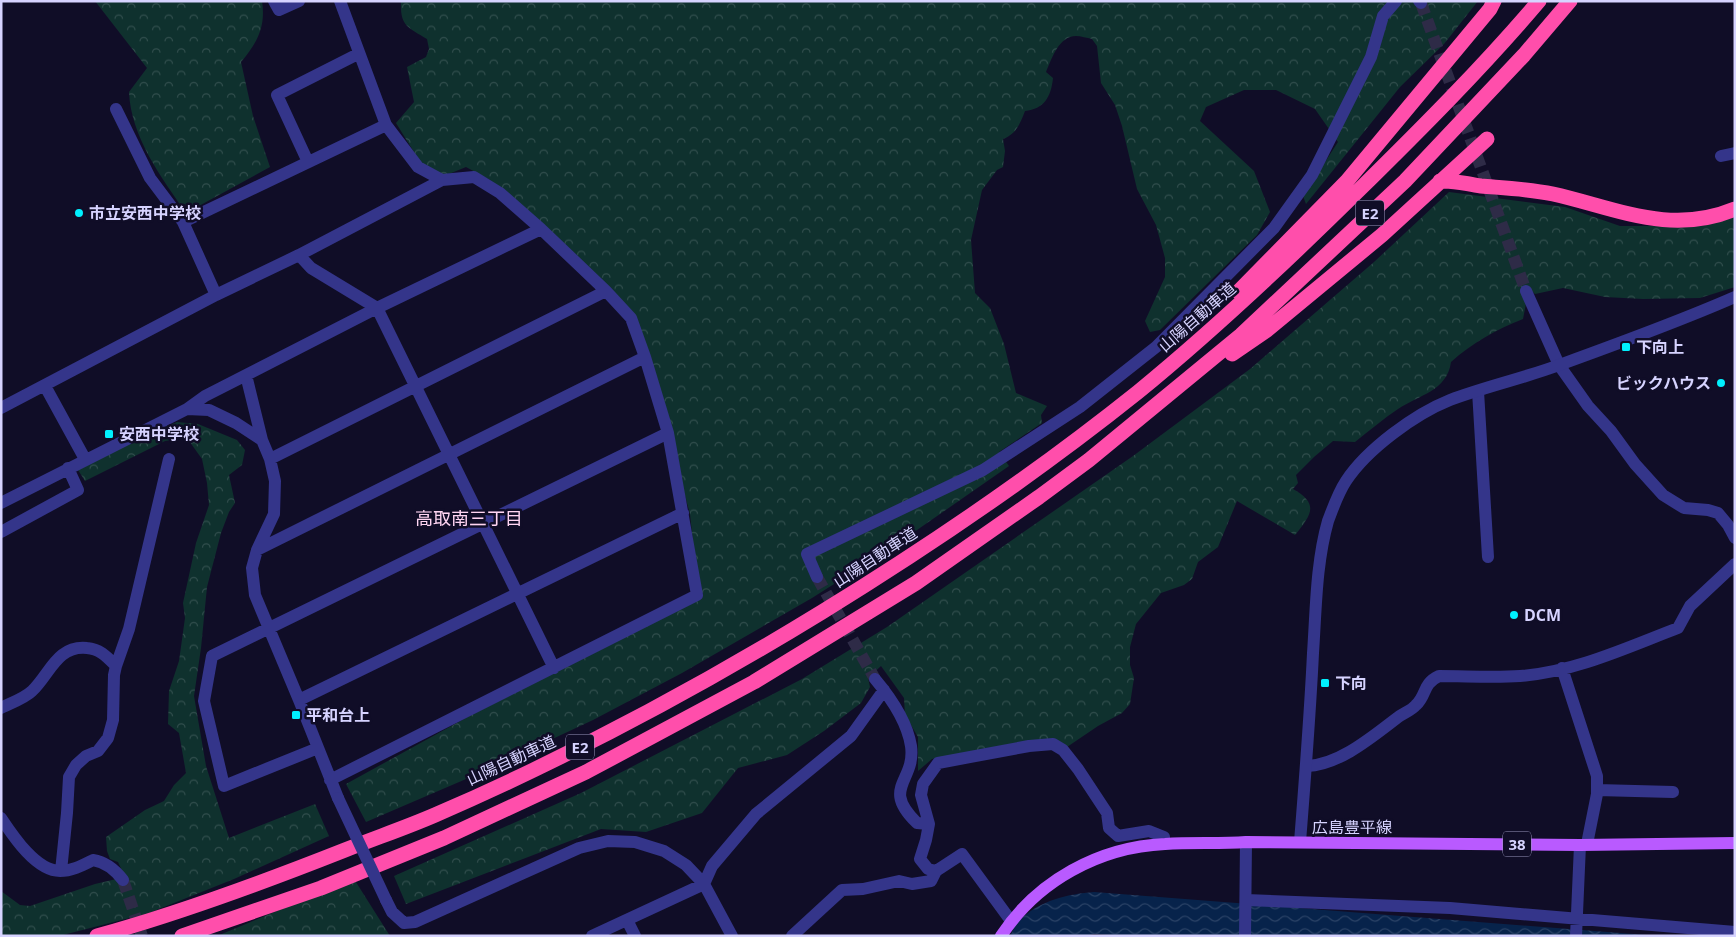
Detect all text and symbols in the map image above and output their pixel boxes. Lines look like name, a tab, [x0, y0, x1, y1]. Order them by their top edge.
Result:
road number: E2	[1356, 200, 1384, 226]
place label: 市立安西中学校	[89, 202, 201, 224]
marker: 市立安西中学校	[73, 207, 85, 219]
street label: 山陽自動車道	[1154, 277, 1240, 357]
place label: 下向上	[1636, 336, 1684, 358]
marker: 下向上	[1620, 341, 1632, 353]
place label: ビックハウス	[1616, 372, 1711, 394]
marker: ビックハウス	[1715, 377, 1727, 389]
place label: 安西中学校	[119, 423, 199, 445]
marker: 安西中学校	[103, 428, 115, 440]
district label: 高取南三丁目	[415, 506, 523, 530]
street label: 山陽自動車道	[829, 522, 921, 592]
place label: DCM	[1524, 604, 1561, 626]
marker: DCM	[1508, 609, 1520, 621]
place label: 下向	[1335, 672, 1367, 694]
marker: 下向	[1319, 677, 1331, 689]
place label: 平和台上	[306, 704, 370, 726]
marker: 平和台上	[290, 709, 302, 721]
street label: 山陽自動車道	[463, 730, 559, 790]
road number: E2	[566, 734, 594, 760]
street label: 広島豊平線	[1312, 816, 1392, 838]
road number: 38	[1503, 832, 1531, 856]

